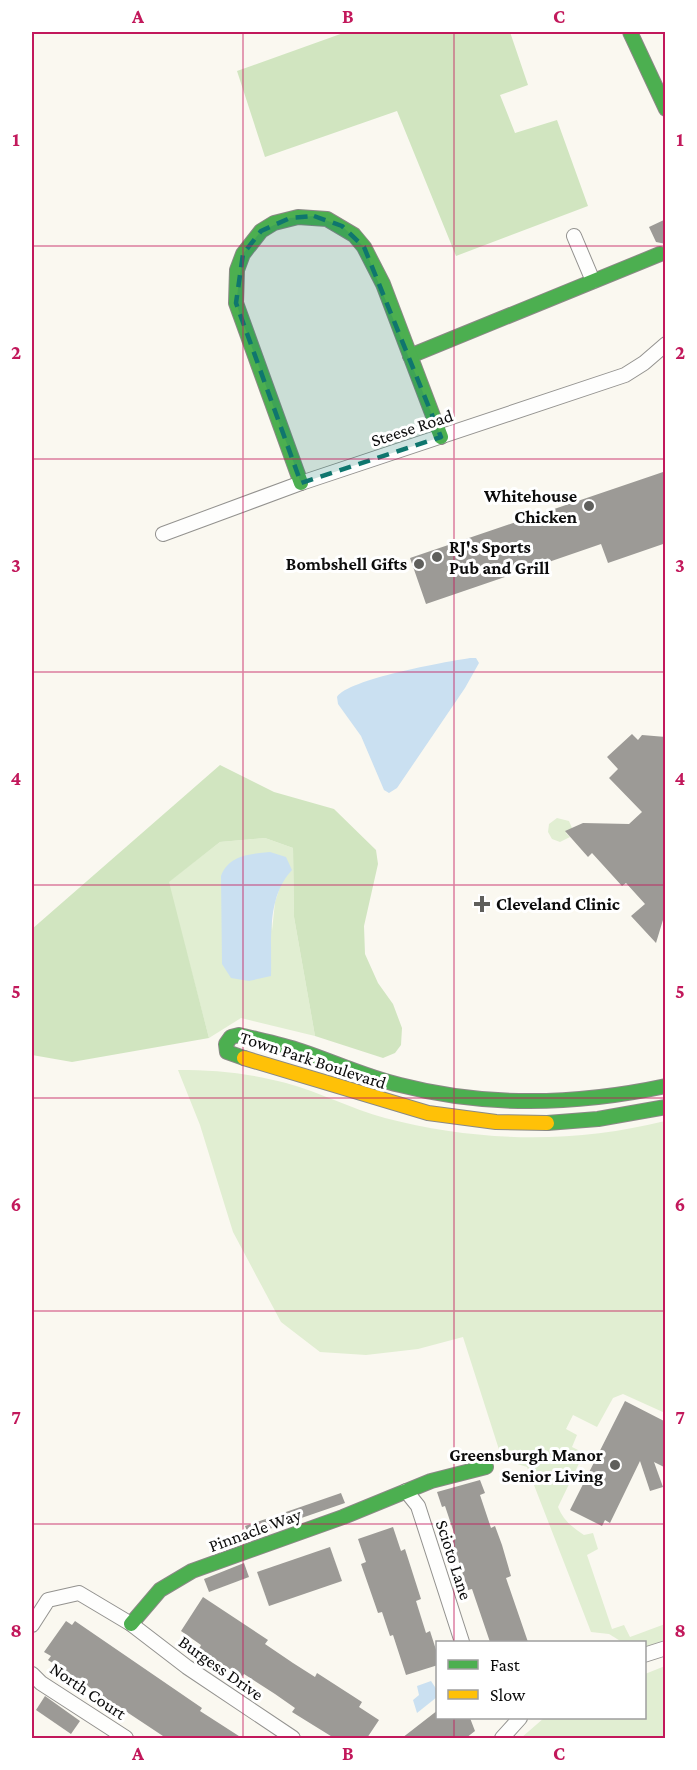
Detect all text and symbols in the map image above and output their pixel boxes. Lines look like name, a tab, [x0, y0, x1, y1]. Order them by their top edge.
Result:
text: A	[131, 5, 145, 27]
text: B	[342, 5, 354, 27]
text: C	[553, 5, 565, 27]
text: 1	[12, 128, 20, 150]
text: 1	[676, 128, 684, 150]
text: 2	[11, 341, 21, 363]
text: 2	[675, 341, 685, 363]
street label: Steese Road	[369, 405, 456, 451]
place label: Whitehouse Chicken	[483, 486, 578, 527]
marker: Whitehouse Chicken	[582, 499, 596, 513]
place label: RJ's Sports Pub and Grill	[449, 537, 549, 578]
marker: RJ's Sports Pub and Grill	[430, 550, 444, 564]
text: 3	[11, 554, 21, 576]
place label: Bombshell Gifts	[286, 554, 407, 574]
text: 3	[675, 554, 685, 576]
marker: Bombshell Gifts	[412, 557, 426, 571]
text: 4	[11, 767, 22, 789]
text: 4	[675, 767, 686, 789]
place label: Cleveland Clinic	[496, 894, 620, 914]
marker: Cleveland Clinic	[473, 895, 491, 913]
text: 5	[11, 980, 21, 1002]
text: 5	[675, 980, 685, 1002]
street label: Town Park Boulevard	[237, 1027, 389, 1093]
text: 6	[11, 1193, 21, 1215]
text: 6	[675, 1193, 685, 1215]
text: 7	[11, 1406, 21, 1428]
text: 7	[675, 1406, 685, 1428]
place label: Greensburgh Manor Senior Living	[449, 1445, 603, 1486]
marker: Greensburgh Manor Senior Living	[608, 1458, 622, 1472]
street label: Pinnacle Way	[206, 1504, 305, 1556]
street label: Scioto Lane	[432, 1518, 476, 1602]
text: 8	[10, 1619, 22, 1641]
text: 8	[674, 1619, 686, 1641]
street label: Burgess Drive	[175, 1632, 267, 1705]
legend	[436, 1641, 646, 1719]
text: Fast	[490, 1655, 521, 1675]
street label: North Court	[46, 1658, 131, 1724]
text: Slow	[490, 1685, 526, 1705]
text: A	[131, 1742, 145, 1764]
text: B	[342, 1742, 354, 1764]
text: C	[553, 1742, 565, 1764]

